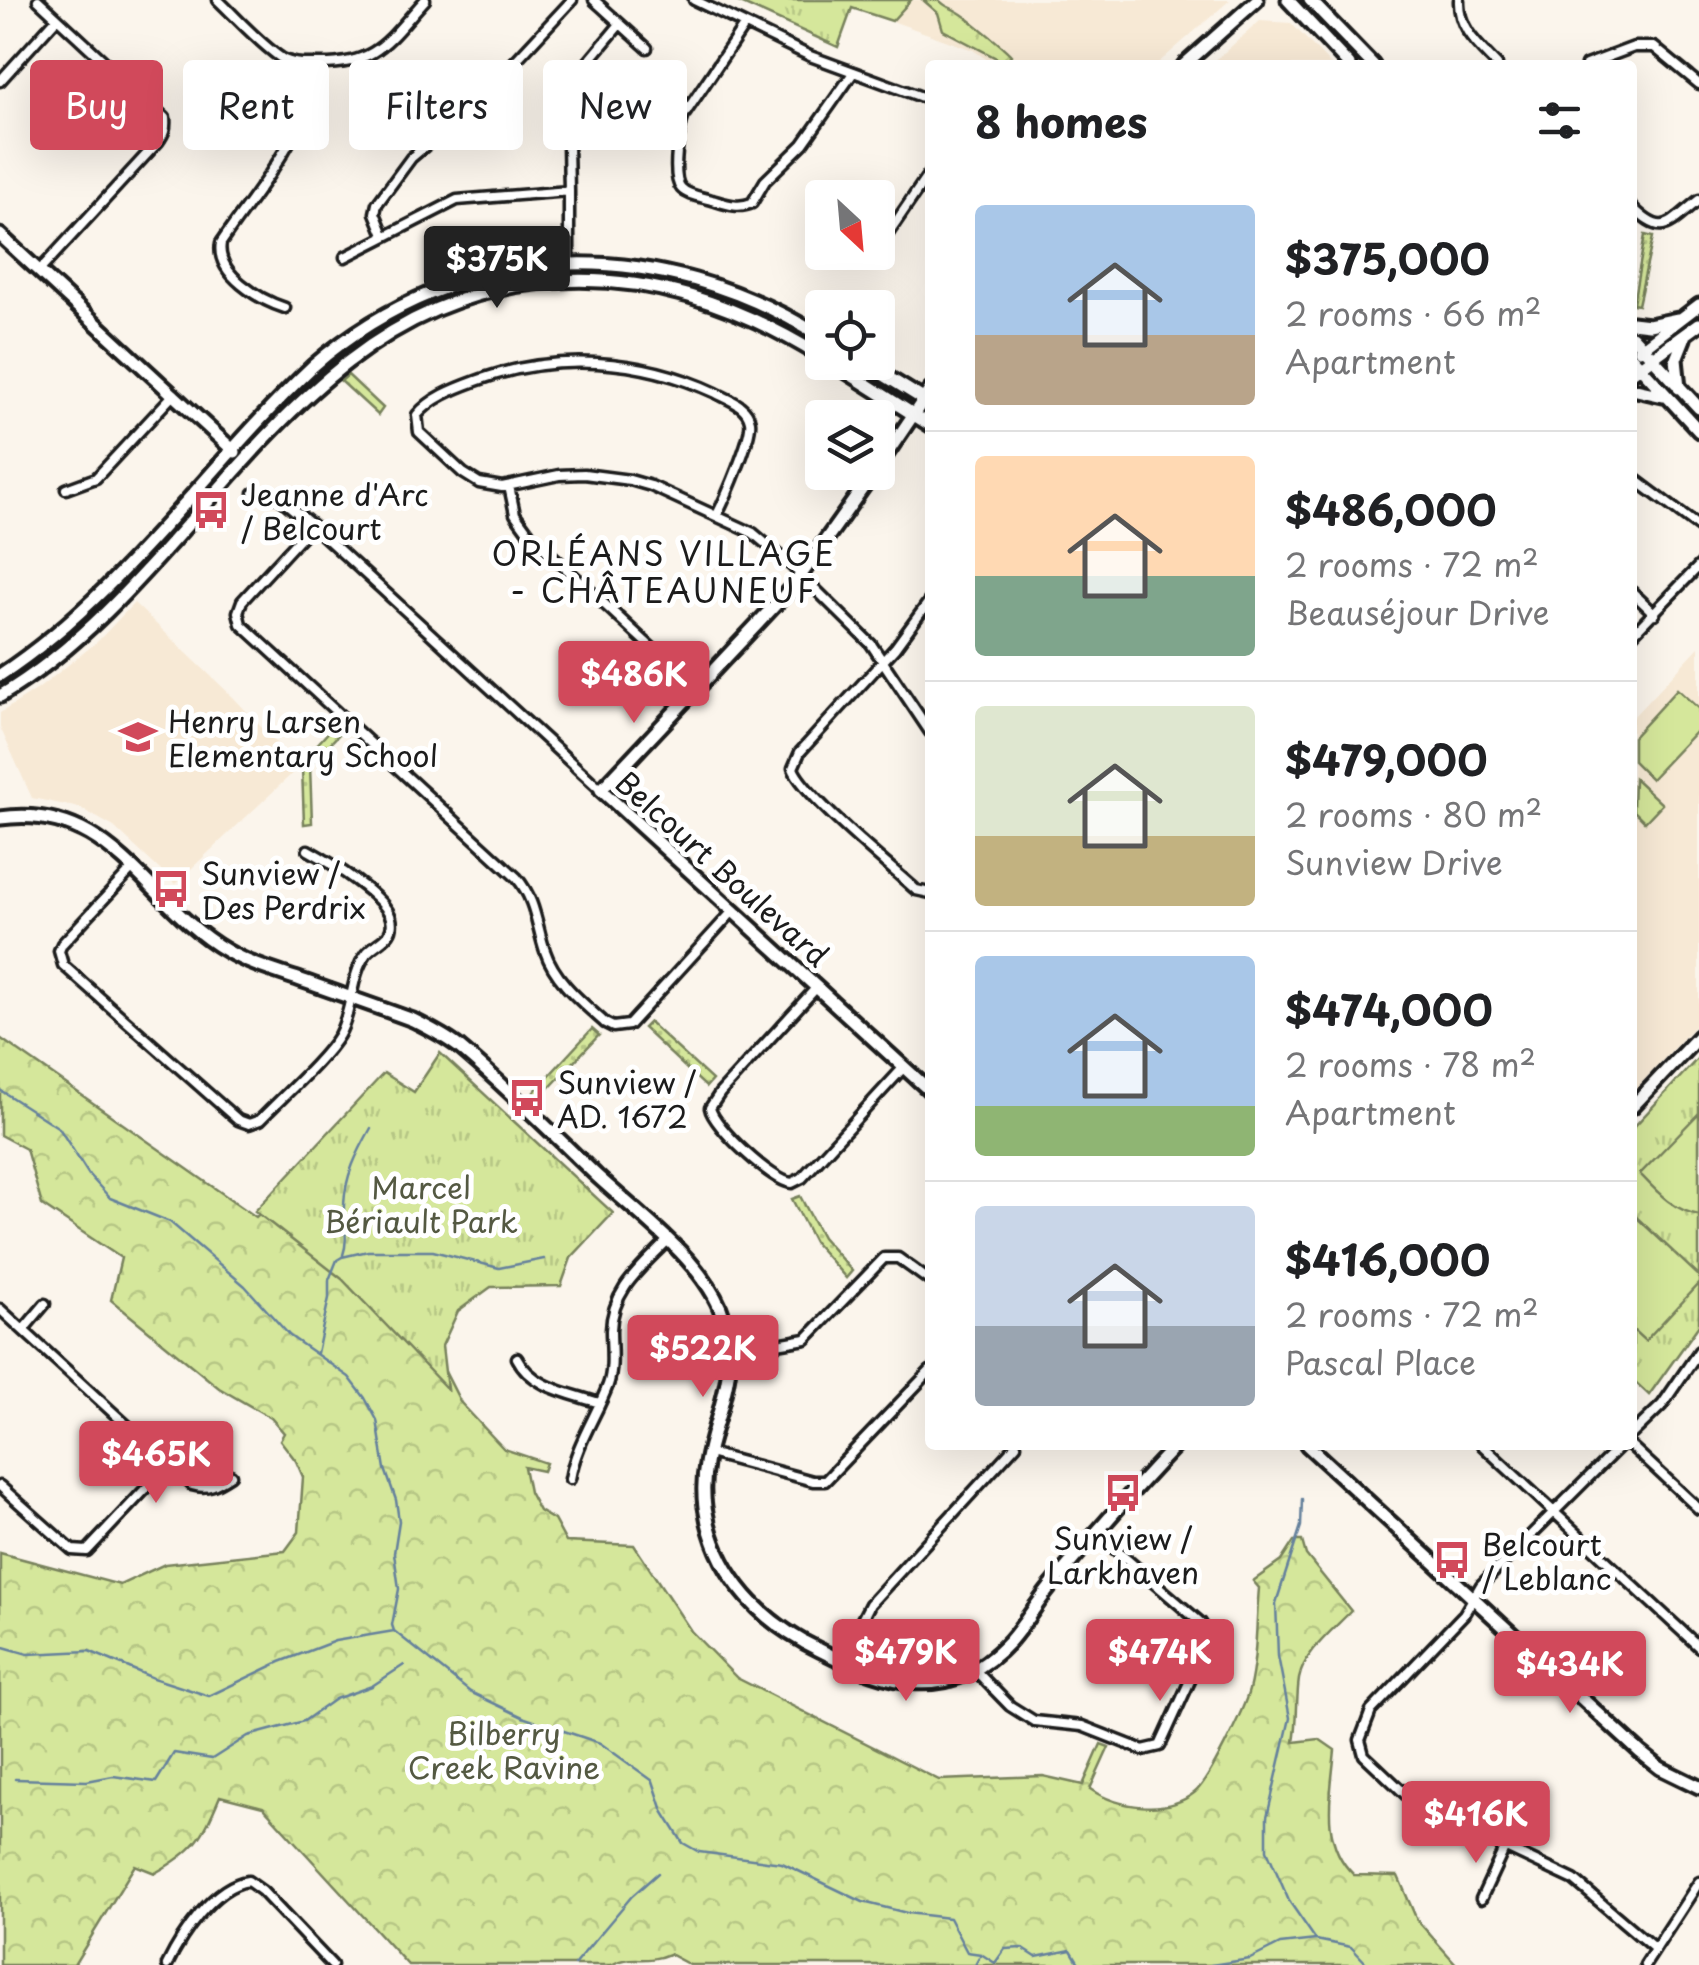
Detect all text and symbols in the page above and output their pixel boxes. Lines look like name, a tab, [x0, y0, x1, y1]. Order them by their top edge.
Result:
chip: Buy	[30, 60, 163, 150]
chip: Rent	[183, 60, 329, 150]
chip: Filters	[349, 60, 523, 150]
chip: New	[543, 60, 687, 150]
text: 8 homes	[975, 89, 1148, 152]
icon: filters	[1532, 93, 1587, 148]
north arrow	[805, 180, 895, 270]
map controls	[805, 180, 895, 490]
pin: $375K	[427, 226, 567, 311]
text: $375,000	[1285, 226, 1490, 289]
text: $375K	[446, 234, 548, 282]
icon: home	[1055, 245, 1175, 365]
text: 2 rooms · 66 m²	[1285, 289, 1542, 337]
button: locate	[805, 290, 895, 380]
text: Apartment	[1285, 337, 1456, 385]
button: layers	[805, 400, 895, 490]
place label: Jeanne d'Arc / Belcourt	[241, 471, 429, 550]
text: $486,000	[1285, 477, 1496, 540]
bus stop icon: Jeanne d'Arc / Belcourt	[190, 489, 232, 531]
icon: home	[1055, 496, 1175, 616]
district label: ORLÉANS VILLAGE - CHÂTEAUNEUF	[491, 529, 837, 614]
text: 2 rooms · 72 m²	[1285, 540, 1539, 588]
text: Beauséjour Drive	[1285, 588, 1549, 636]
pin: $486K	[564, 641, 704, 726]
text: $486K	[580, 649, 688, 697]
place label: Henry Larsen Elementary School	[168, 698, 438, 777]
school or university icon: Henry Larsen Elementary School	[117, 716, 159, 758]
text: $479,000	[1285, 727, 1488, 790]
icon: home	[1055, 746, 1175, 866]
street label: Belcourt Boulevard	[606, 760, 840, 976]
text: 2 rooms · 80 m²	[1285, 790, 1542, 838]
text: Sunview Drive	[1285, 838, 1503, 886]
place label: Sunview / Des Perdrix	[201, 850, 366, 929]
bus stop icon: Sunview / Des Perdrix	[150, 868, 192, 910]
text: $474,000	[1285, 977, 1493, 1040]
icon: home	[1055, 996, 1175, 1116]
text: 2 rooms · 78 m²	[1285, 1040, 1536, 1088]
place label: Sunview / AD. 1672	[557, 1059, 697, 1138]
bus stop icon: Sunview / AD. 1672	[506, 1077, 548, 1119]
text: Apartment	[1285, 1088, 1456, 1136]
park label: Marcel Bériault Park	[324, 1164, 518, 1243]
text: $416,000	[1285, 1227, 1490, 1290]
icon: home	[1055, 1246, 1175, 1366]
text: 2 rooms · 72 m²	[1285, 1290, 1539, 1338]
pin: $522K	[633, 1315, 773, 1400]
text: $522K	[649, 1323, 757, 1371]
text: Pascal Place	[1285, 1338, 1476, 1386]
pin: $465K	[86, 1421, 226, 1506]
text: $465K	[101, 1429, 211, 1477]
bus stop icon: Sunview / Larkhaven	[1102, 1472, 1144, 1514]
place label: Sunview / Larkhaven	[1047, 1515, 1199, 1594]
place label: Belcourt / Leblanc	[1482, 1521, 1612, 1600]
bus stop icon: Belcourt / Leblanc	[1431, 1539, 1473, 1581]
pin: $479K	[836, 1619, 976, 1704]
pin: $474K	[1090, 1619, 1230, 1704]
text: $479K	[854, 1627, 958, 1675]
text: $474K	[1108, 1627, 1212, 1675]
pin: $434K	[1500, 1631, 1640, 1716]
text: $434K	[1516, 1639, 1624, 1687]
park label: Bilberry Creek Ravine	[408, 1710, 600, 1789]
pin: $416K	[1406, 1781, 1546, 1866]
text: $416K	[1424, 1789, 1528, 1837]

